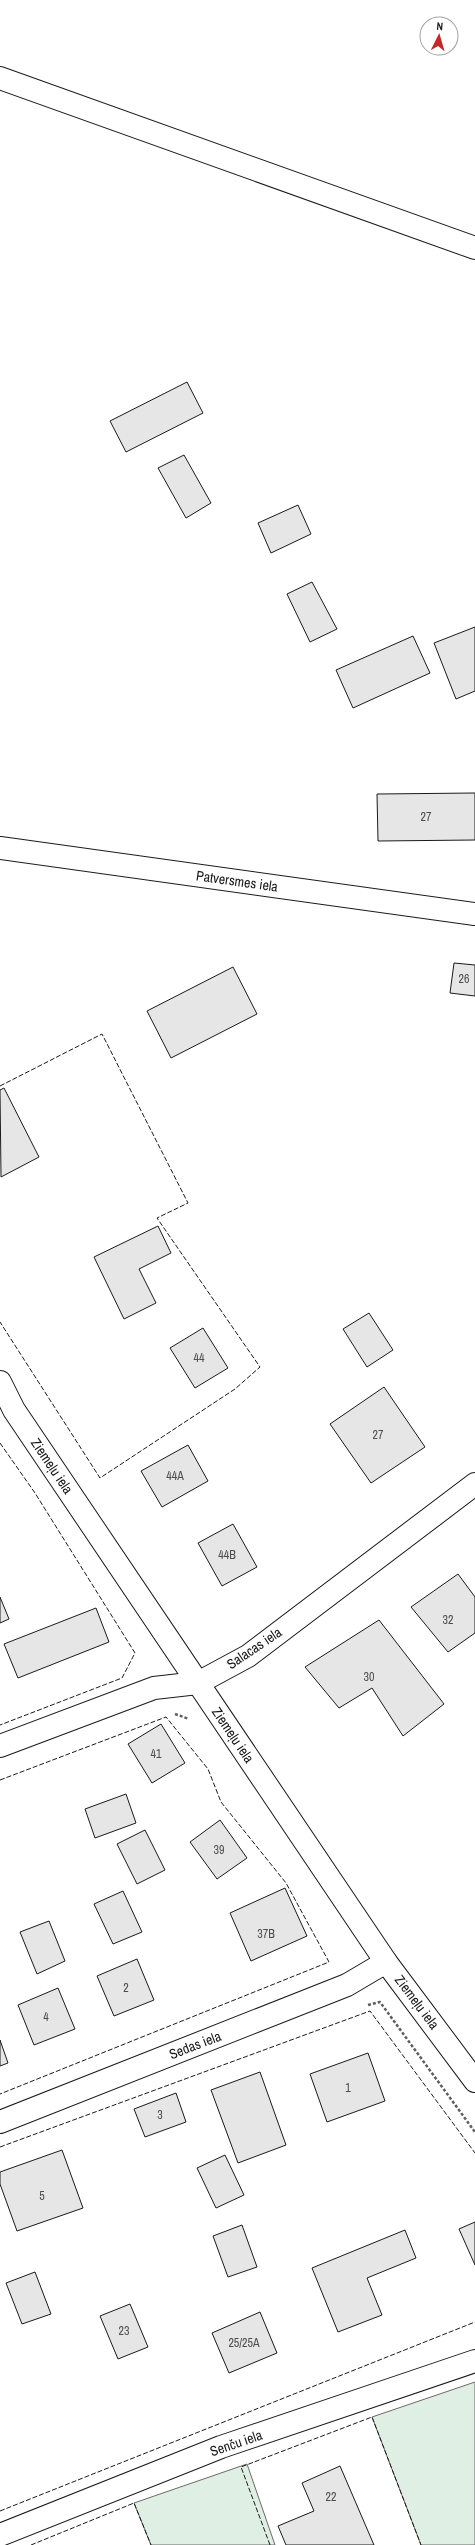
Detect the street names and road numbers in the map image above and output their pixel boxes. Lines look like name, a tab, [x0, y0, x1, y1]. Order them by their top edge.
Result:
street label: Patversmes iela	[195, 866, 280, 896]
street label: Ziemeļu iela	[27, 1435, 77, 1498]
street label: Salacas iela	[223, 1623, 285, 1673]
street label: Ziemeļu iela	[208, 1704, 258, 1767]
street label: Ziemeļu iela	[391, 1971, 444, 2033]
street label: Sedas iela	[166, 2027, 224, 2063]
street label: Senču iela	[207, 2425, 265, 2460]

